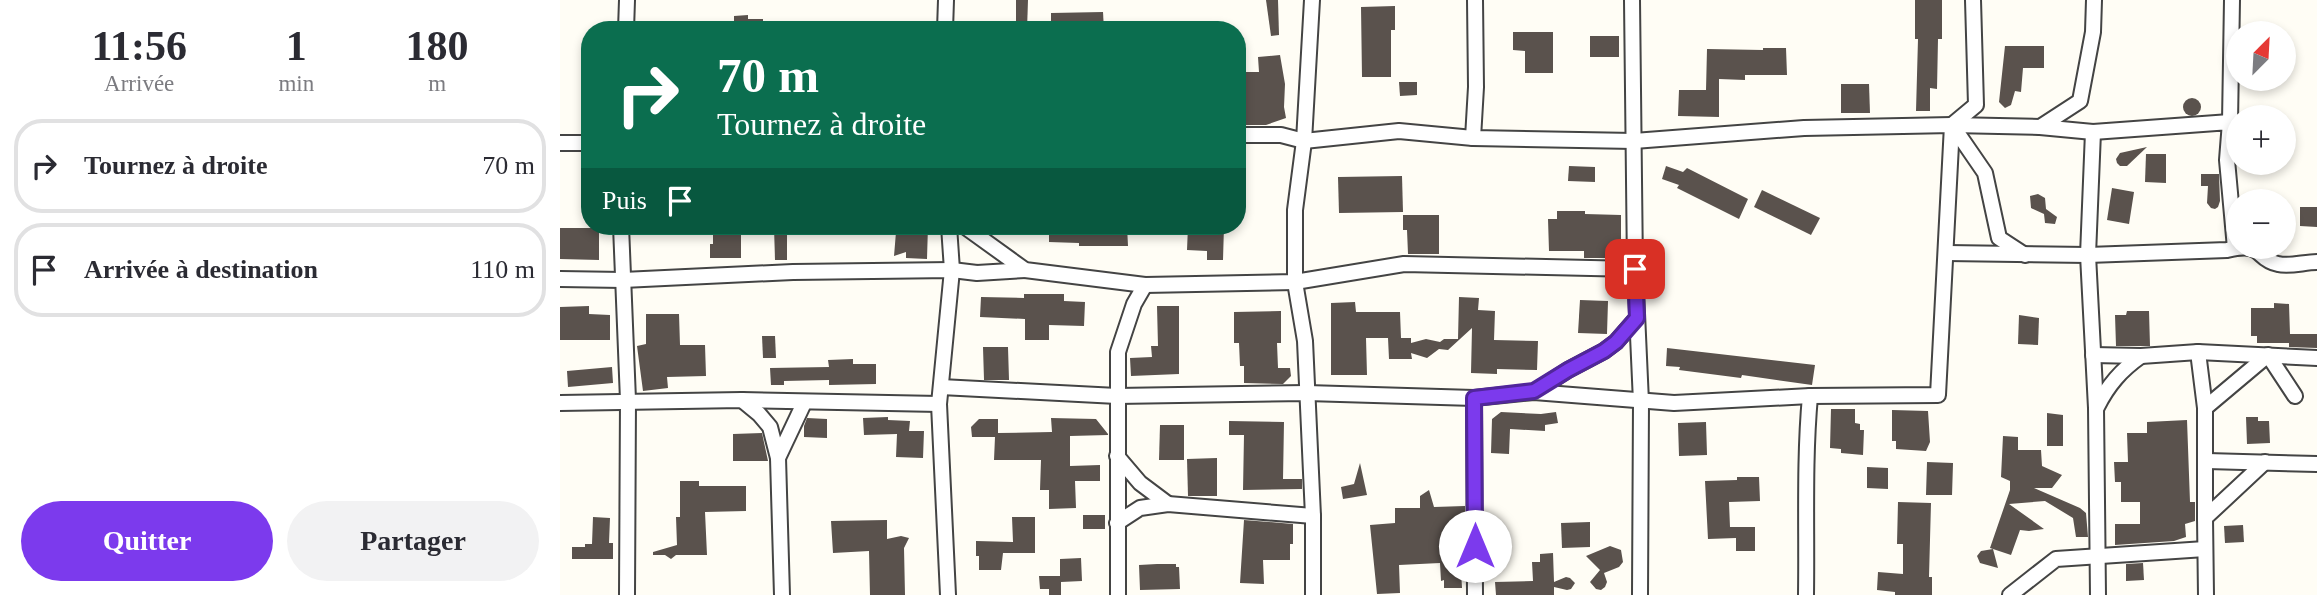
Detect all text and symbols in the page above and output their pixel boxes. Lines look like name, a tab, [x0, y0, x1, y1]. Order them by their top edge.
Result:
north arrow	[2226, 21, 2296, 91]
map controls	[2226, 21, 2296, 259]
text: 11:56	[91, 23, 187, 69]
text: 1	[286, 23, 307, 69]
text: 180	[406, 23, 469, 69]
text: 70 m	[717, 48, 819, 103]
icon: right	[602, 49, 693, 140]
text: Arrivée	[104, 71, 174, 96]
text: min	[278, 71, 314, 96]
text: m	[428, 71, 446, 96]
button: +	[2226, 105, 2296, 175]
text: Tournez à droite	[717, 106, 926, 142]
icon: right	[25, 147, 63, 185]
text: Tournez à droite	[84, 151, 267, 180]
text: 70 m	[482, 151, 535, 180]
icon: arrive	[661, 182, 699, 220]
text: Puis	[602, 186, 647, 215]
button: −	[2226, 189, 2296, 259]
pin	[1605, 239, 1665, 299]
icon: arrive	[1616, 250, 1654, 288]
icon: arrive	[25, 251, 63, 289]
text: Arrivée à destination	[84, 255, 318, 284]
text: 110 m	[470, 255, 535, 284]
button: Quitter	[21, 501, 273, 581]
button: Partager	[287, 501, 539, 581]
position arrow	[1438, 509, 1512, 583]

